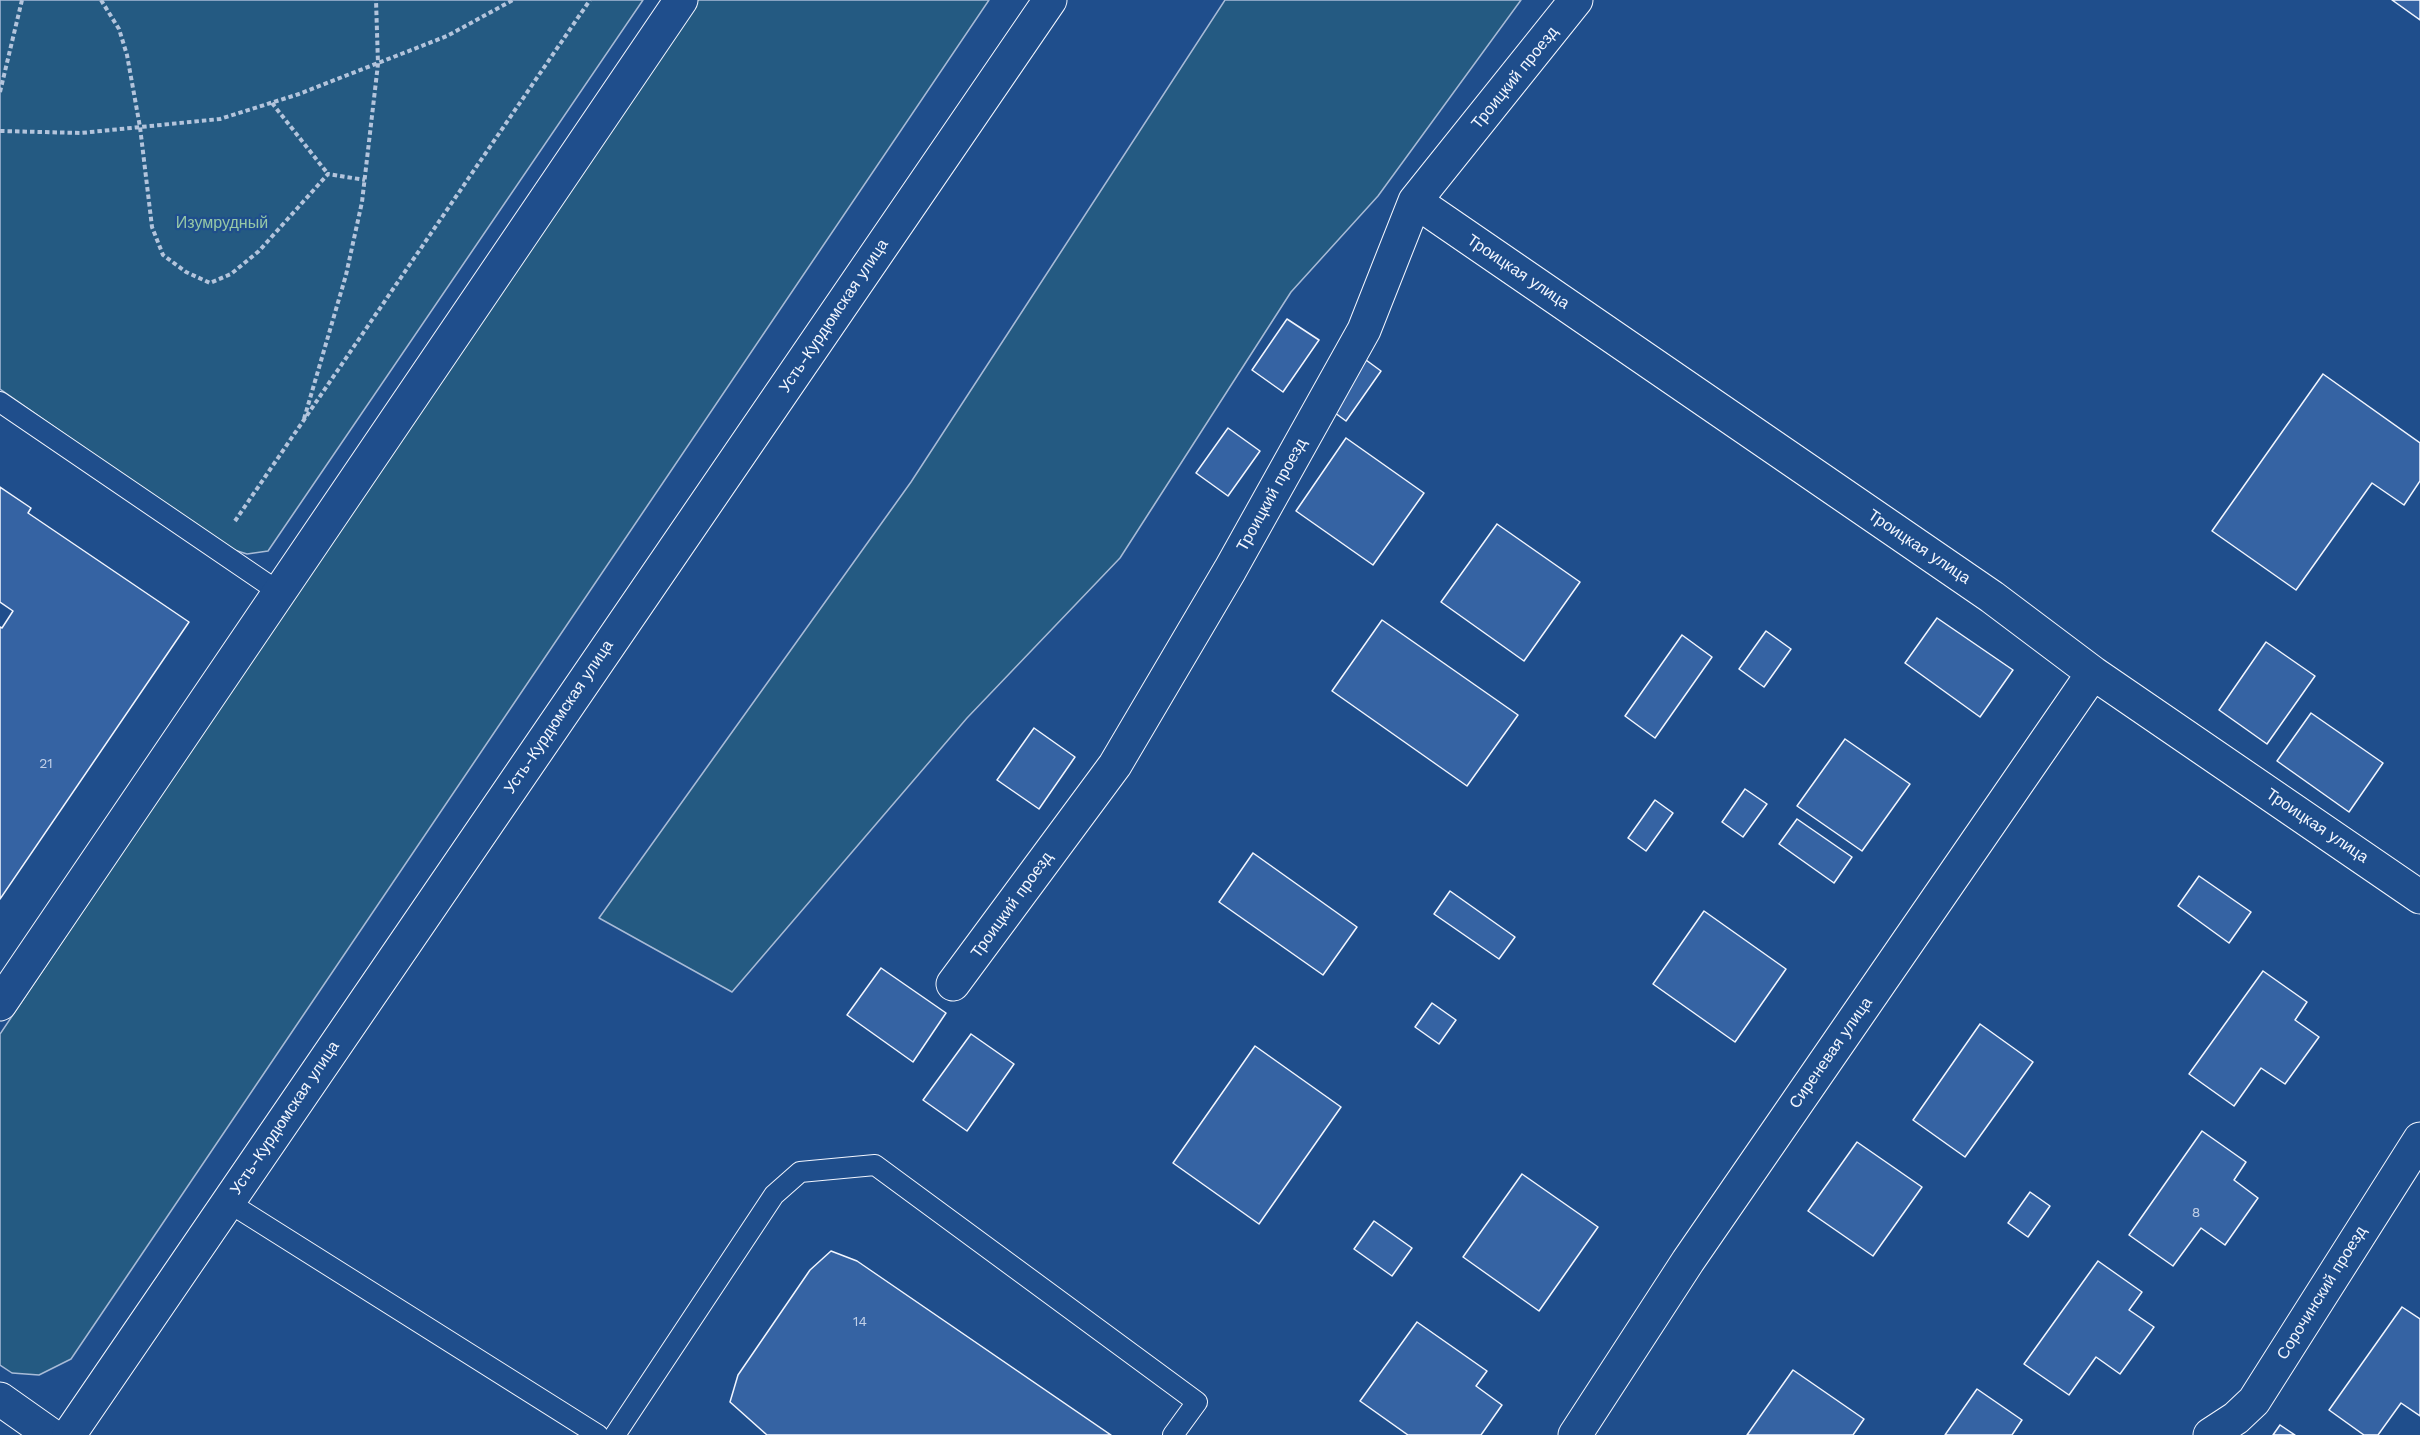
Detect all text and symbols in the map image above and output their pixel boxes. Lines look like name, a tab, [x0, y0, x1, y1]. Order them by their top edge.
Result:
street label: Троицкий проезд	[1468, 23, 1562, 133]
park label: Изумрудный	[176, 213, 268, 233]
street label: Троицкая улица	[1463, 231, 1573, 313]
street label: Усть-Курдюмская улица	[775, 236, 893, 396]
street label: Троицкий проезд	[1233, 435, 1311, 555]
street label: Троицкая улица	[1864, 506, 1974, 588]
street label: Усть-Курдюмская улица	[500, 637, 618, 797]
house number: 21	[39, 756, 53, 772]
street label: Троицкая улица	[2262, 785, 2372, 867]
street label: Троицкий проезд	[967, 848, 1057, 962]
street label: Сиреневая улица	[1785, 994, 1877, 1112]
street label: Усть-Курдюмская улица	[226, 1038, 344, 1198]
house number: 8	[2192, 1205, 2200, 1221]
street label: Сорочинский проезд	[2273, 1223, 2371, 1363]
house number: 14	[853, 1314, 867, 1330]

